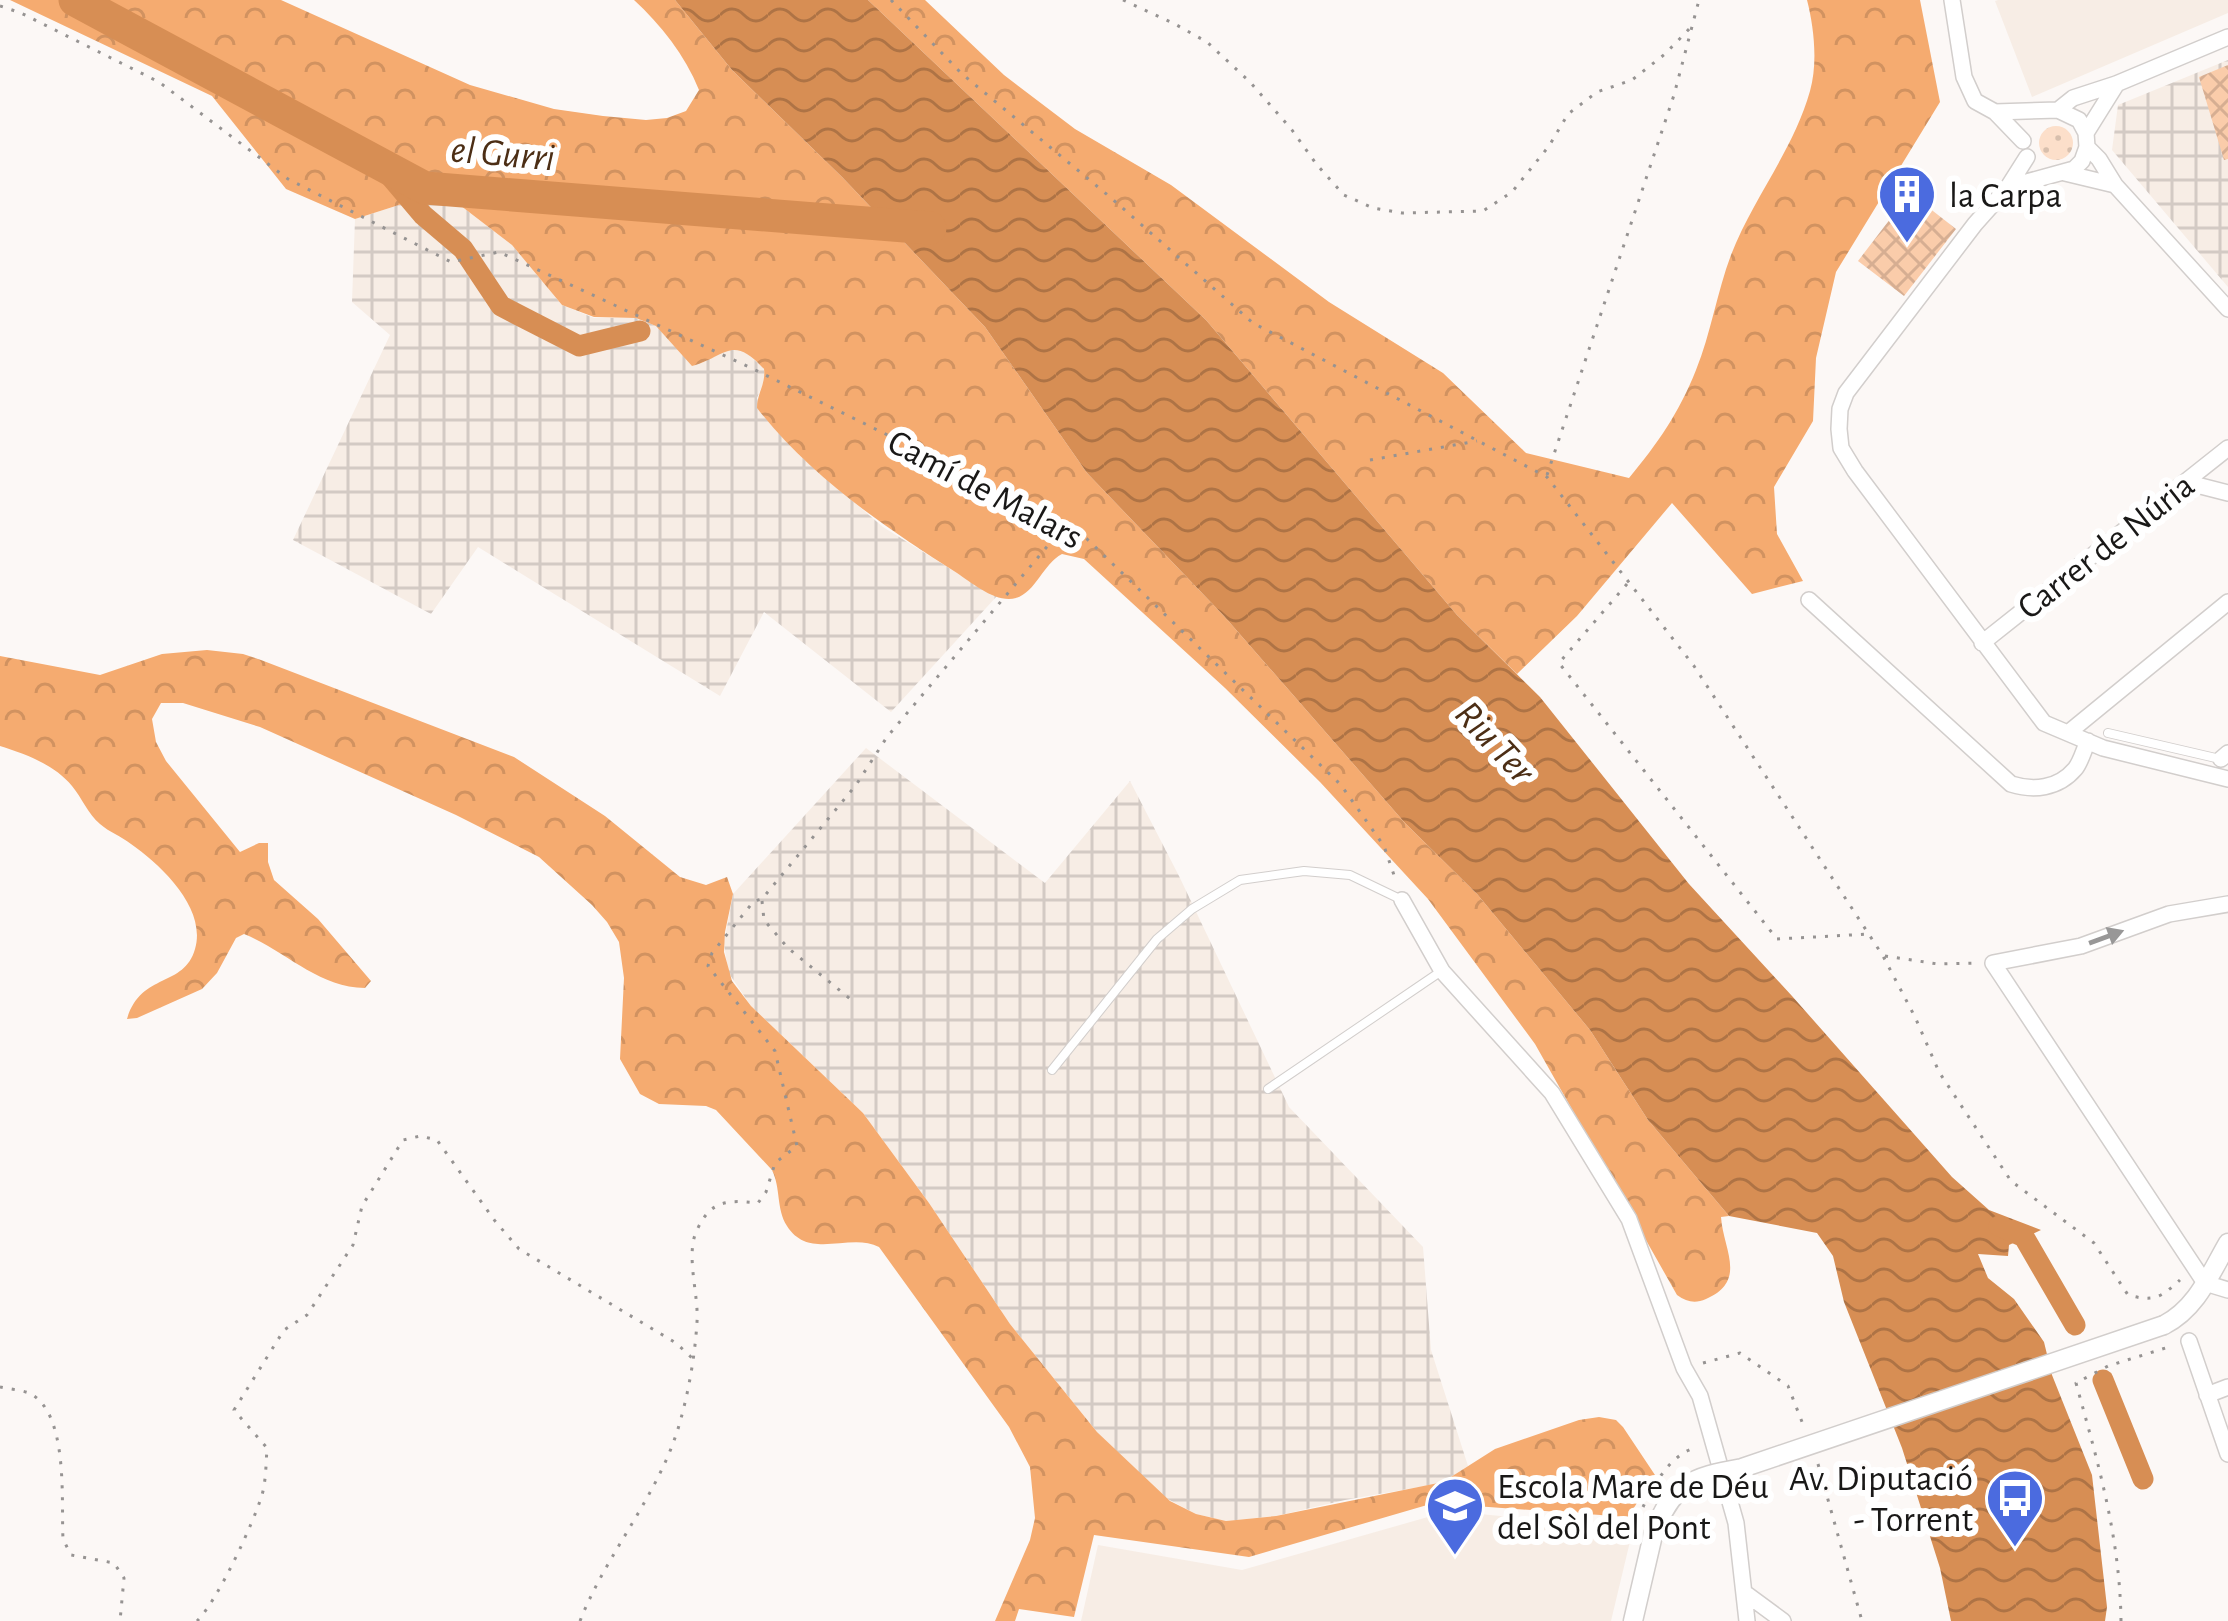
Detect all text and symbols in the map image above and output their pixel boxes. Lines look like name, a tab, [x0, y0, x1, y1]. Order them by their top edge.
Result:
water label: el Gurri	[449, 131, 556, 178]
building icon: la Carpa	[1876, 163, 1938, 245]
place label: la Carpa	[1949, 178, 2062, 214]
street label: Camí de Malars	[882, 424, 1088, 556]
street label: Carrer de Núria	[2011, 467, 2201, 626]
water label: Riu Ter	[1447, 694, 1542, 792]
one-way arrow	[2089, 927, 2125, 945]
place label: Av. Diputació - Torrent	[1789, 1461, 1974, 1538]
bus stop icon: Av. Diputació - Torrent	[1984, 1467, 2046, 1549]
place label: Escola Mare de Déu del Sòl del Pont	[1497, 1469, 1769, 1546]
school or university icon: Escola Mare de Déu del Sòl del Pont	[1424, 1475, 1486, 1557]

